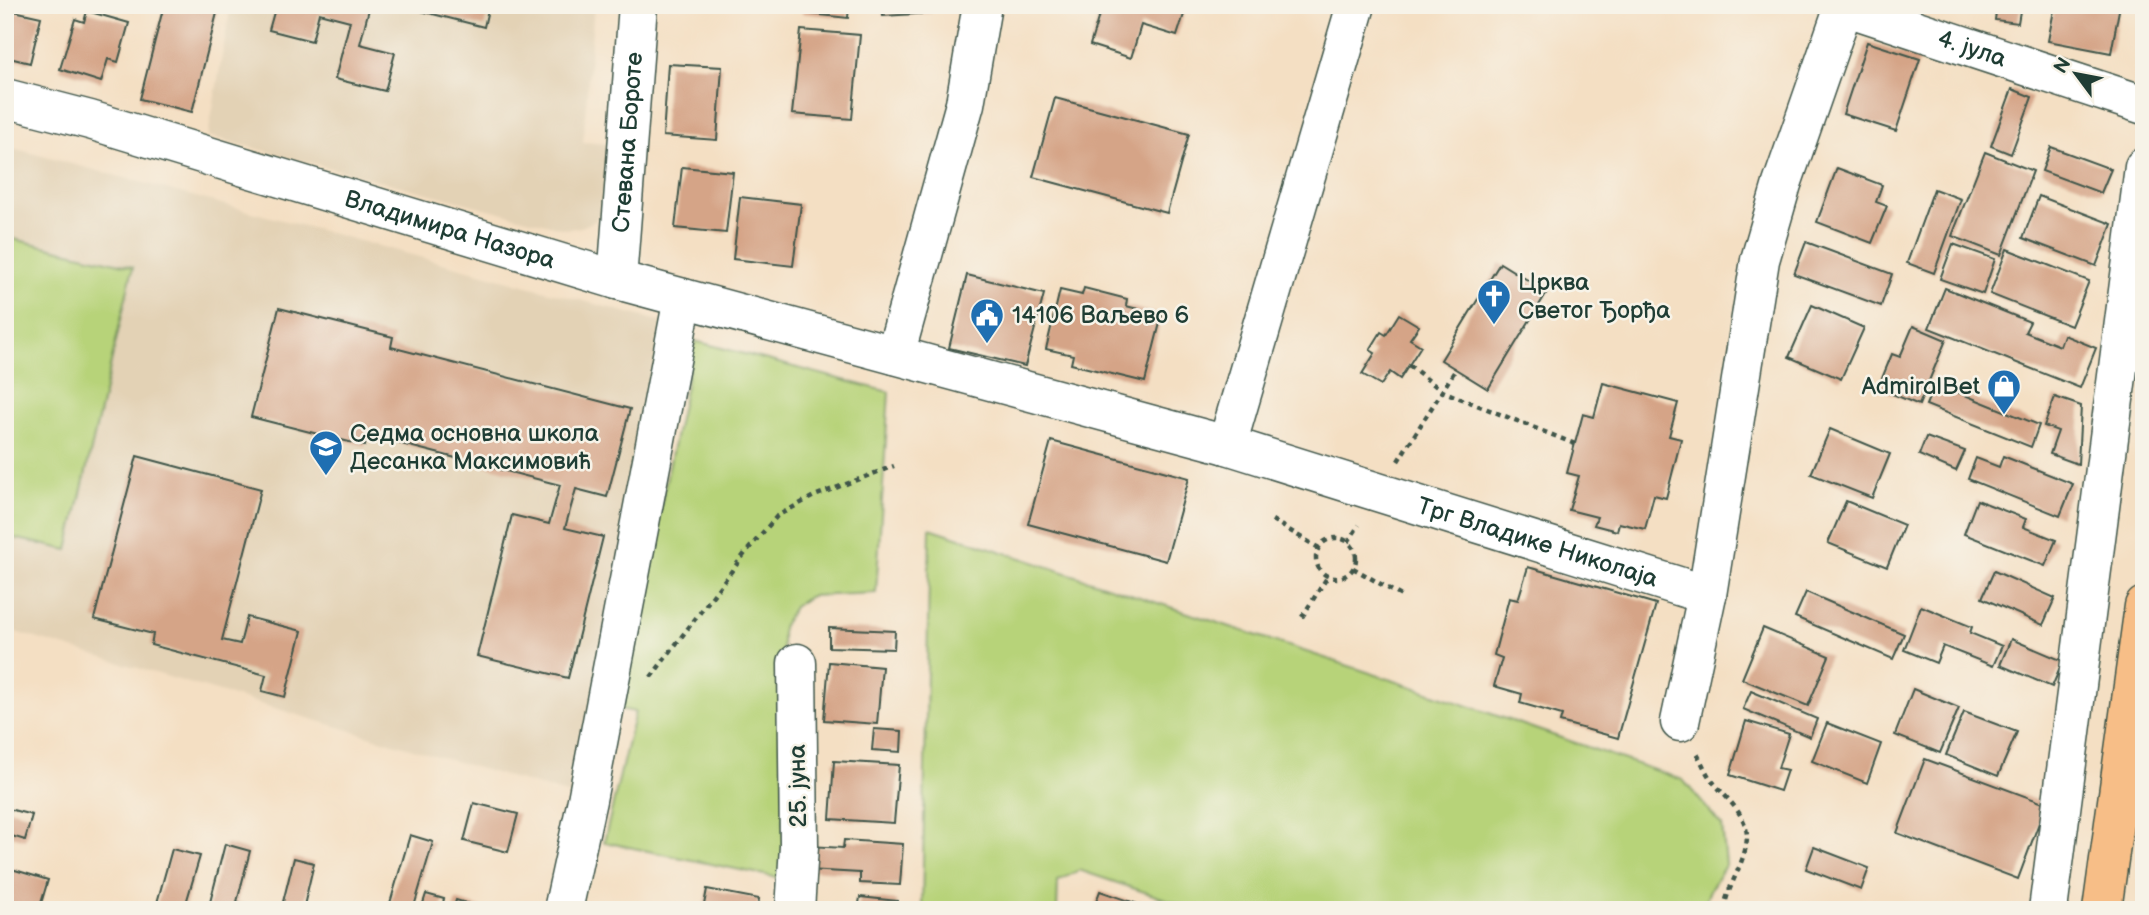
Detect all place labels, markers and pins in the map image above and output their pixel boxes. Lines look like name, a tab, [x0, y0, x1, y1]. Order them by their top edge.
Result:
place label: Црква Светог Ђорђа	[1518, 268, 1670, 325]
church icon: Црква Светог Ђорђа	[1475, 277, 1513, 326]
public building icon: 14106 Ваљево 6	[968, 296, 1006, 345]
place label: 14106 Ваљево 6	[1012, 301, 1189, 330]
shop icon: AdmiralBet	[1985, 367, 2023, 416]
place label: AdmiralBet	[1861, 372, 1981, 401]
place label: Седма основна школа Десанка Максимовић	[350, 419, 599, 476]
school or university icon: Седма основна школа Десанка Максимовић	[307, 428, 345, 477]

